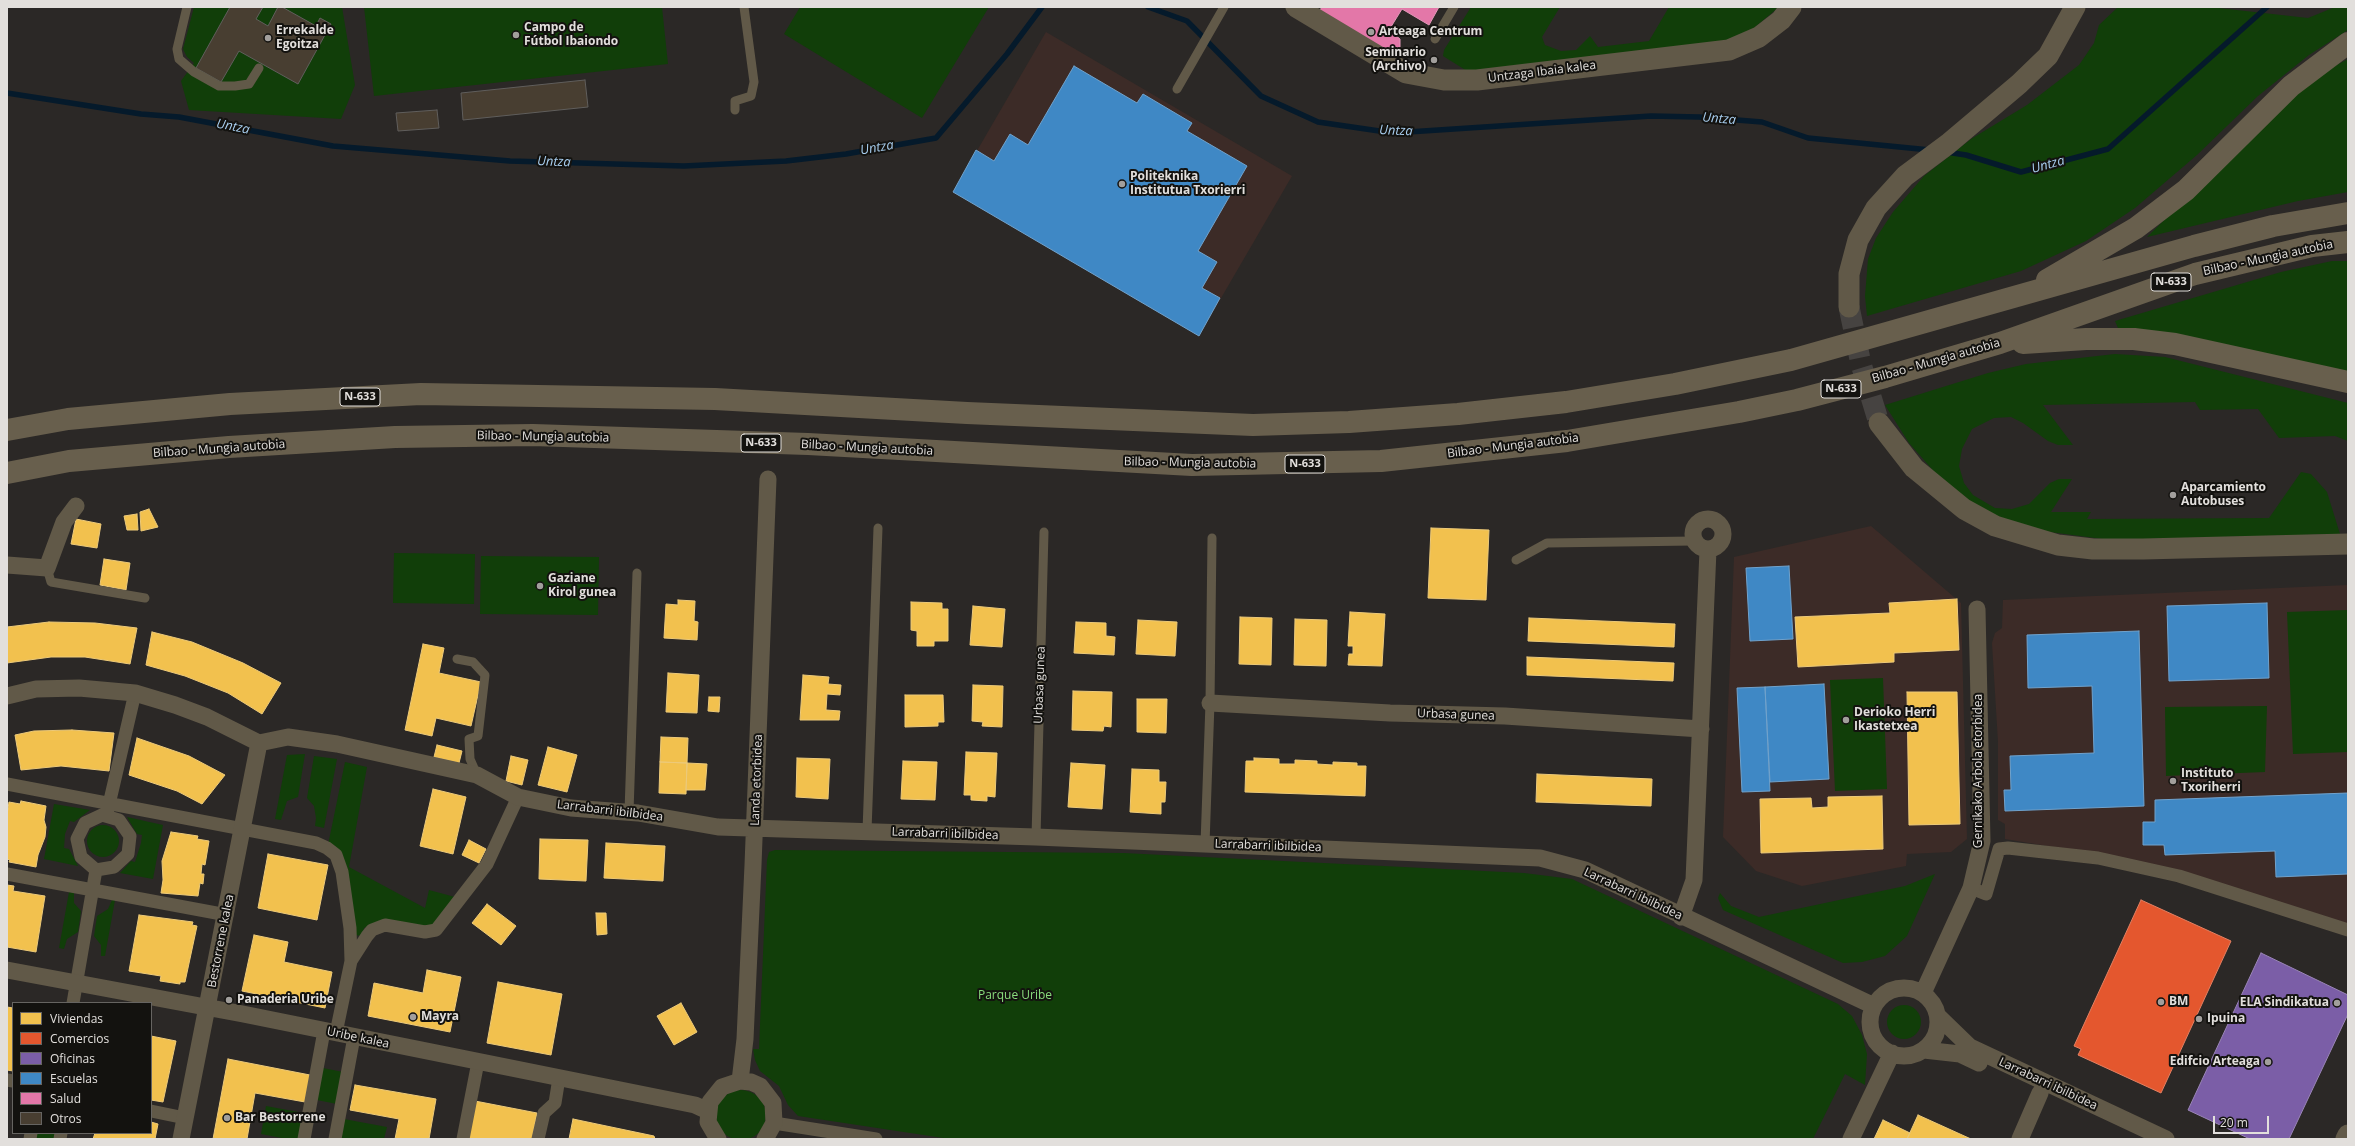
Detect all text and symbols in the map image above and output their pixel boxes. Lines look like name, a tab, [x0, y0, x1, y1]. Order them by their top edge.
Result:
place label: Campo de Fútbol Ibaiondo	[524, 21, 618, 49]
place label: Errekalde Egoitza	[276, 24, 334, 52]
place label: Arteaga Centrum	[1379, 25, 1482, 39]
marker: Arteaga Centrum	[1366, 27, 1376, 37]
marker: Campo de Fútbol Ibaiondo	[511, 30, 521, 40]
marker: Errekalde Egoitza	[263, 33, 273, 43]
place label: Seminario (Archivo)	[1365, 46, 1426, 74]
marker: Seminario (Archivo)	[1429, 55, 1439, 65]
street label: Untzaga Ibaia kalea	[1487, 58, 1597, 86]
water label: Untza	[1702, 110, 1736, 128]
water label: Untza	[215, 116, 251, 138]
water label: Untza	[1379, 123, 1413, 139]
water label: Untza	[859, 137, 895, 159]
water label: Untza	[2030, 153, 2066, 177]
water label: Untza	[537, 154, 571, 170]
place label: Politeknika Institutua Txorierri	[1130, 170, 1245, 198]
marker: Politeknika Institutua Txorierri	[1117, 179, 1127, 189]
street label: Bilbao - Mungia autobia	[2202, 237, 2334, 279]
road number: N-633	[2151, 273, 2191, 291]
street label: Bilbao - Mungia autobia	[1870, 336, 2002, 386]
road number: N-633	[1821, 380, 1861, 398]
road number: N-633	[340, 388, 380, 406]
street label: Bilbao - Mungia autobia	[477, 429, 609, 445]
street label: Bilbao - Mungia autobia	[1446, 431, 1580, 461]
road number: N-633	[741, 434, 781, 452]
street label: Bilbao - Mungia autobia	[152, 437, 286, 461]
street label: Bilbao - Mungia autobia	[800, 437, 934, 459]
street label: Bilbao - Mungia autobia	[1124, 455, 1256, 471]
road number: N-633	[1285, 455, 1325, 473]
place label: Aparcamiento Autobuses	[2181, 481, 2266, 509]
marker: Aparcamiento Autobuses	[2168, 490, 2178, 500]
place label: Gaziane Kirol gunea	[548, 572, 616, 600]
marker: Gaziane Kirol gunea	[535, 581, 545, 591]
street label: Urbasa gunea	[1031, 646, 1049, 724]
street label: Gernikako Arbola etorbidea	[1972, 694, 1986, 848]
street label: Urbasa gunea	[1417, 706, 1495, 724]
place label: Derioko Herri Ikastetxea	[1854, 706, 1935, 734]
marker: Derioko Herri Ikastetxea	[1841, 715, 1851, 725]
street label: Landa etorbidea	[748, 734, 766, 826]
place label: Instituto Txoriherri	[2181, 767, 2241, 795]
marker: Instituto Txoriherri	[2168, 776, 2178, 786]
street label: Larrabarri ibilbidea	[556, 797, 664, 825]
street label: Larrabarri ibilbidea	[891, 825, 999, 843]
street label: Larrabarri ibilbidea	[1214, 837, 1322, 855]
street label: Larrabarri ibilbidea	[1582, 865, 1684, 923]
street label: Bestorrene kalea	[205, 893, 237, 989]
park label: Parque Uribe	[978, 989, 1052, 1003]
place label: Panaderia Uribe	[237, 993, 334, 1007]
marker: Panaderia Uribe	[224, 995, 234, 1005]
place label: BM	[2169, 995, 2188, 1009]
place label: ELA Sindikatua	[2240, 996, 2329, 1010]
marker: BM	[2156, 997, 2166, 1007]
marker: ELA Sindikatua	[2332, 998, 2342, 1008]
legend	[12, 1002, 152, 1134]
text: Viviendas	[50, 1010, 103, 1027]
place label: Mayra	[421, 1010, 459, 1024]
marker: Mayra	[408, 1012, 418, 1022]
place label: Ipuina	[2207, 1012, 2245, 1026]
marker: Ipuina	[2194, 1014, 2204, 1024]
street label: Uribe kalea	[326, 1024, 390, 1052]
text: Comercios	[50, 1030, 109, 1047]
text: Oficinas	[50, 1050, 95, 1067]
street label: Larrabarri ibilbidea	[1997, 1055, 2099, 1113]
place label: Edifcio Arteaga	[2170, 1055, 2260, 1069]
marker: Edifcio Arteaga	[2263, 1057, 2273, 1067]
text: Escuelas	[50, 1070, 98, 1087]
text: Salud	[50, 1090, 81, 1107]
scale bar	[2215, 1108, 2271, 1134]
text: Otros	[50, 1110, 81, 1127]
place label: Bar Bestorrene	[235, 1111, 326, 1125]
marker: Bar Bestorrene	[222, 1113, 232, 1123]
text: 20 m	[2220, 1114, 2248, 1131]

